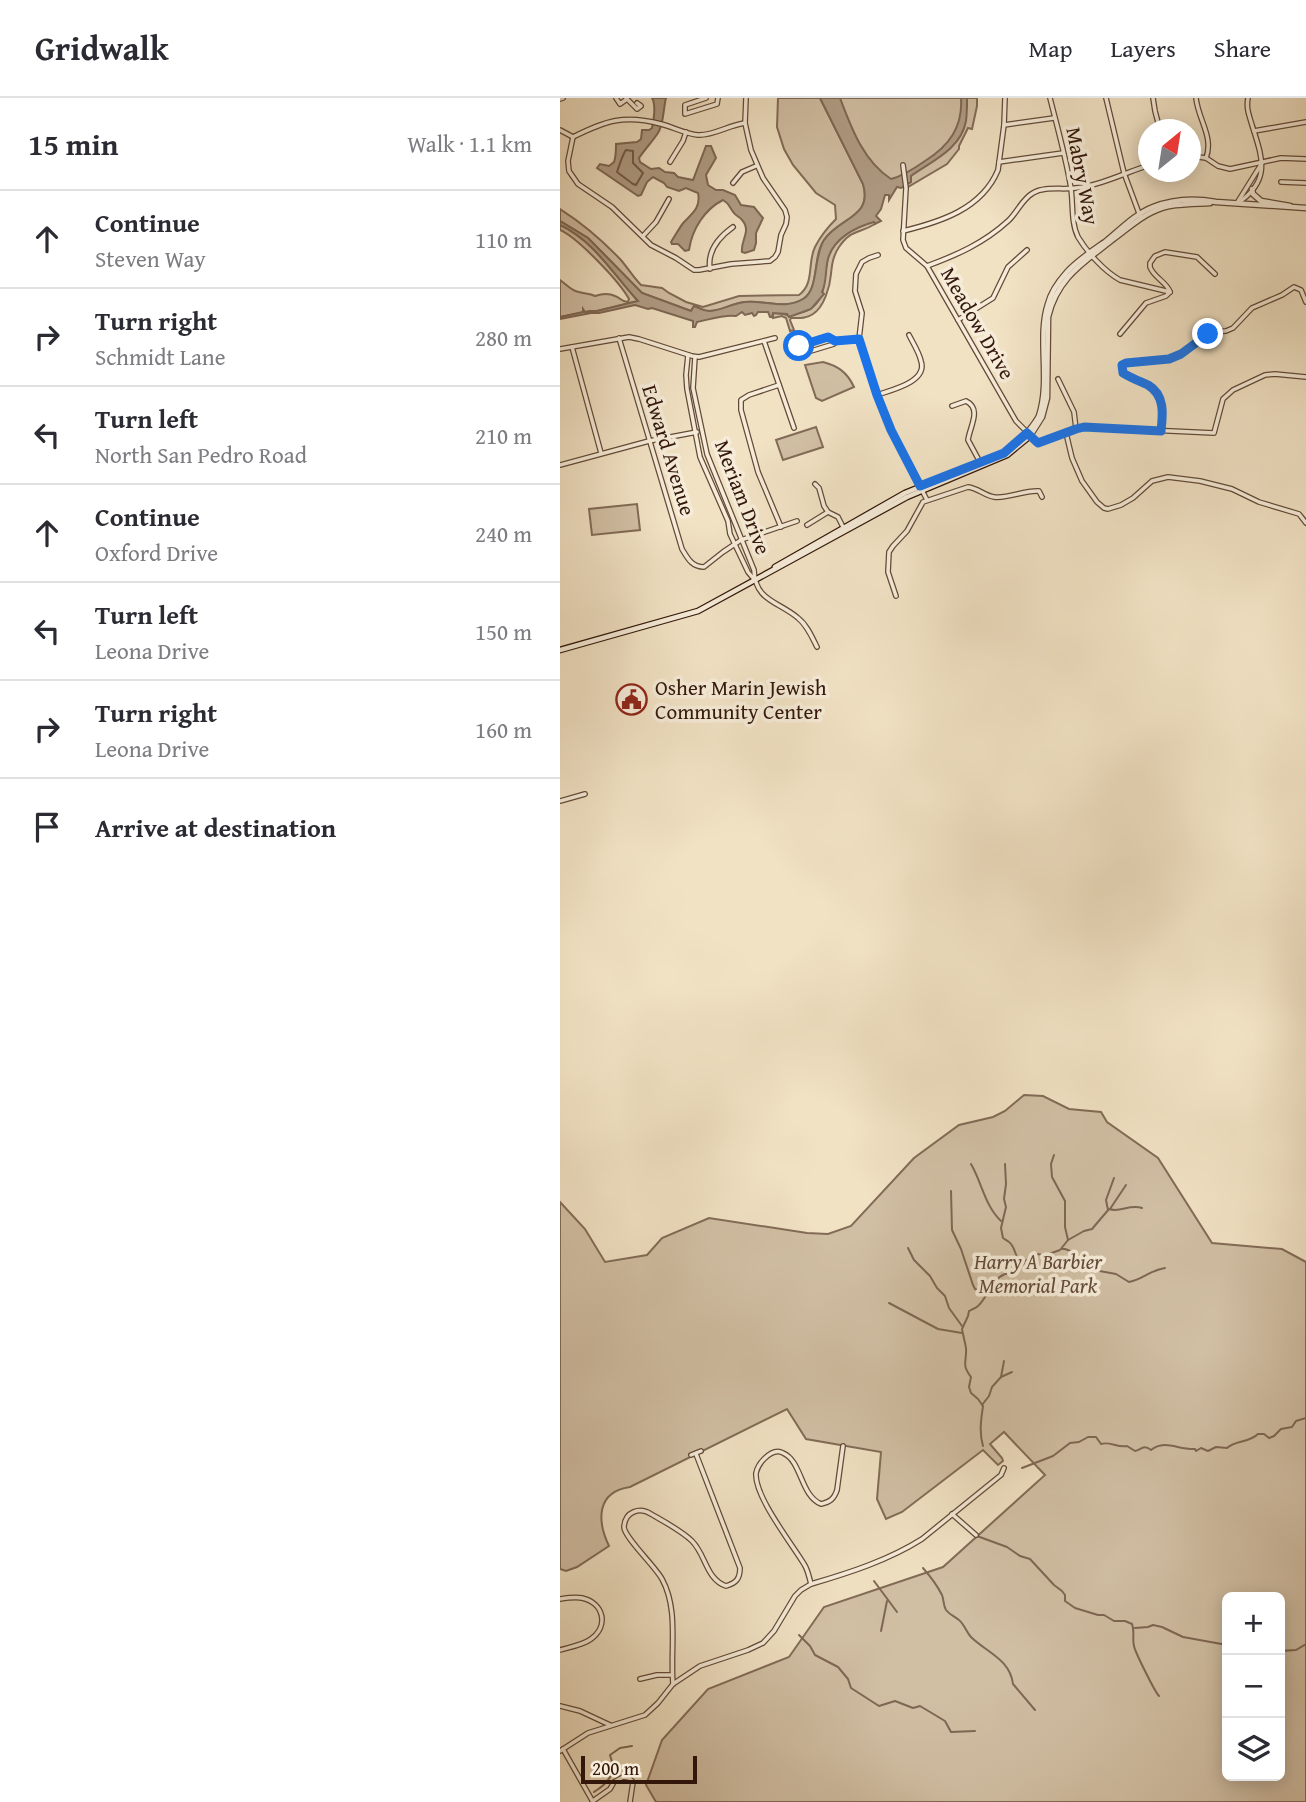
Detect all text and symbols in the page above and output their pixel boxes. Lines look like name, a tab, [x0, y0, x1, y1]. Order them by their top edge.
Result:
text: Gridwalk	[35, 24, 169, 72]
text: Map	[1029, 31, 1072, 66]
text: Layers	[1110, 31, 1176, 66]
text: Share	[1214, 31, 1271, 66]
north arrow	[1138, 119, 1201, 182]
text: 15 min	[28, 122, 118, 166]
street label: Mabry Way	[1058, 124, 1108, 228]
text: Walk · 1.1 km	[407, 127, 532, 160]
text: Continue	[95, 203, 200, 242]
icon: ahead	[28, 220, 66, 258]
text: 110 m	[475, 223, 532, 256]
text: Steven Way	[95, 242, 206, 275]
street label: Meadow Drive	[933, 261, 1023, 385]
text: Turn right	[95, 301, 217, 340]
icon: right	[28, 318, 66, 356]
route end	[1192, 318, 1223, 349]
text: 280 m	[475, 321, 532, 354]
route start	[783, 330, 814, 361]
text: Schmidt Lane	[95, 340, 226, 373]
street label: Edward Avenue	[634, 381, 704, 519]
text: Turn left	[95, 399, 198, 438]
icon: left	[28, 416, 66, 454]
text: 210 m	[475, 419, 532, 452]
street label: Meriam Drive	[707, 435, 779, 559]
text: North San Pedro Road	[95, 438, 307, 471]
text: Continue	[95, 497, 200, 536]
icon: ahead	[28, 514, 66, 552]
text: 240 m	[475, 517, 532, 550]
text: Oxford Drive	[95, 536, 218, 569]
text: Turn left	[95, 595, 198, 634]
icon: left	[28, 612, 66, 650]
text: 150 m	[475, 615, 532, 648]
text: Leona Drive	[95, 634, 209, 667]
place label: Osher Marin Jewish Community Center	[655, 672, 827, 727]
public building icon: Osher Marin Jewish Community Center	[615, 682, 649, 716]
text: Turn right	[95, 693, 217, 732]
icon: right	[28, 710, 66, 748]
text: 160 m	[475, 713, 532, 746]
text: Leona Drive	[95, 732, 209, 765]
icon: arrive	[28, 808, 66, 846]
text: Arrive at destination	[95, 808, 336, 847]
park label: Harry A Barbier Memorial Park	[973, 1246, 1103, 1301]
map controls	[1222, 1592, 1285, 1781]
button: +	[1222, 1592, 1285, 1655]
button: −	[1222, 1655, 1285, 1718]
button: layers	[1222, 1718, 1285, 1781]
scale bar	[581, 1753, 696, 1785]
text: 200 m	[592, 1754, 639, 1782]

